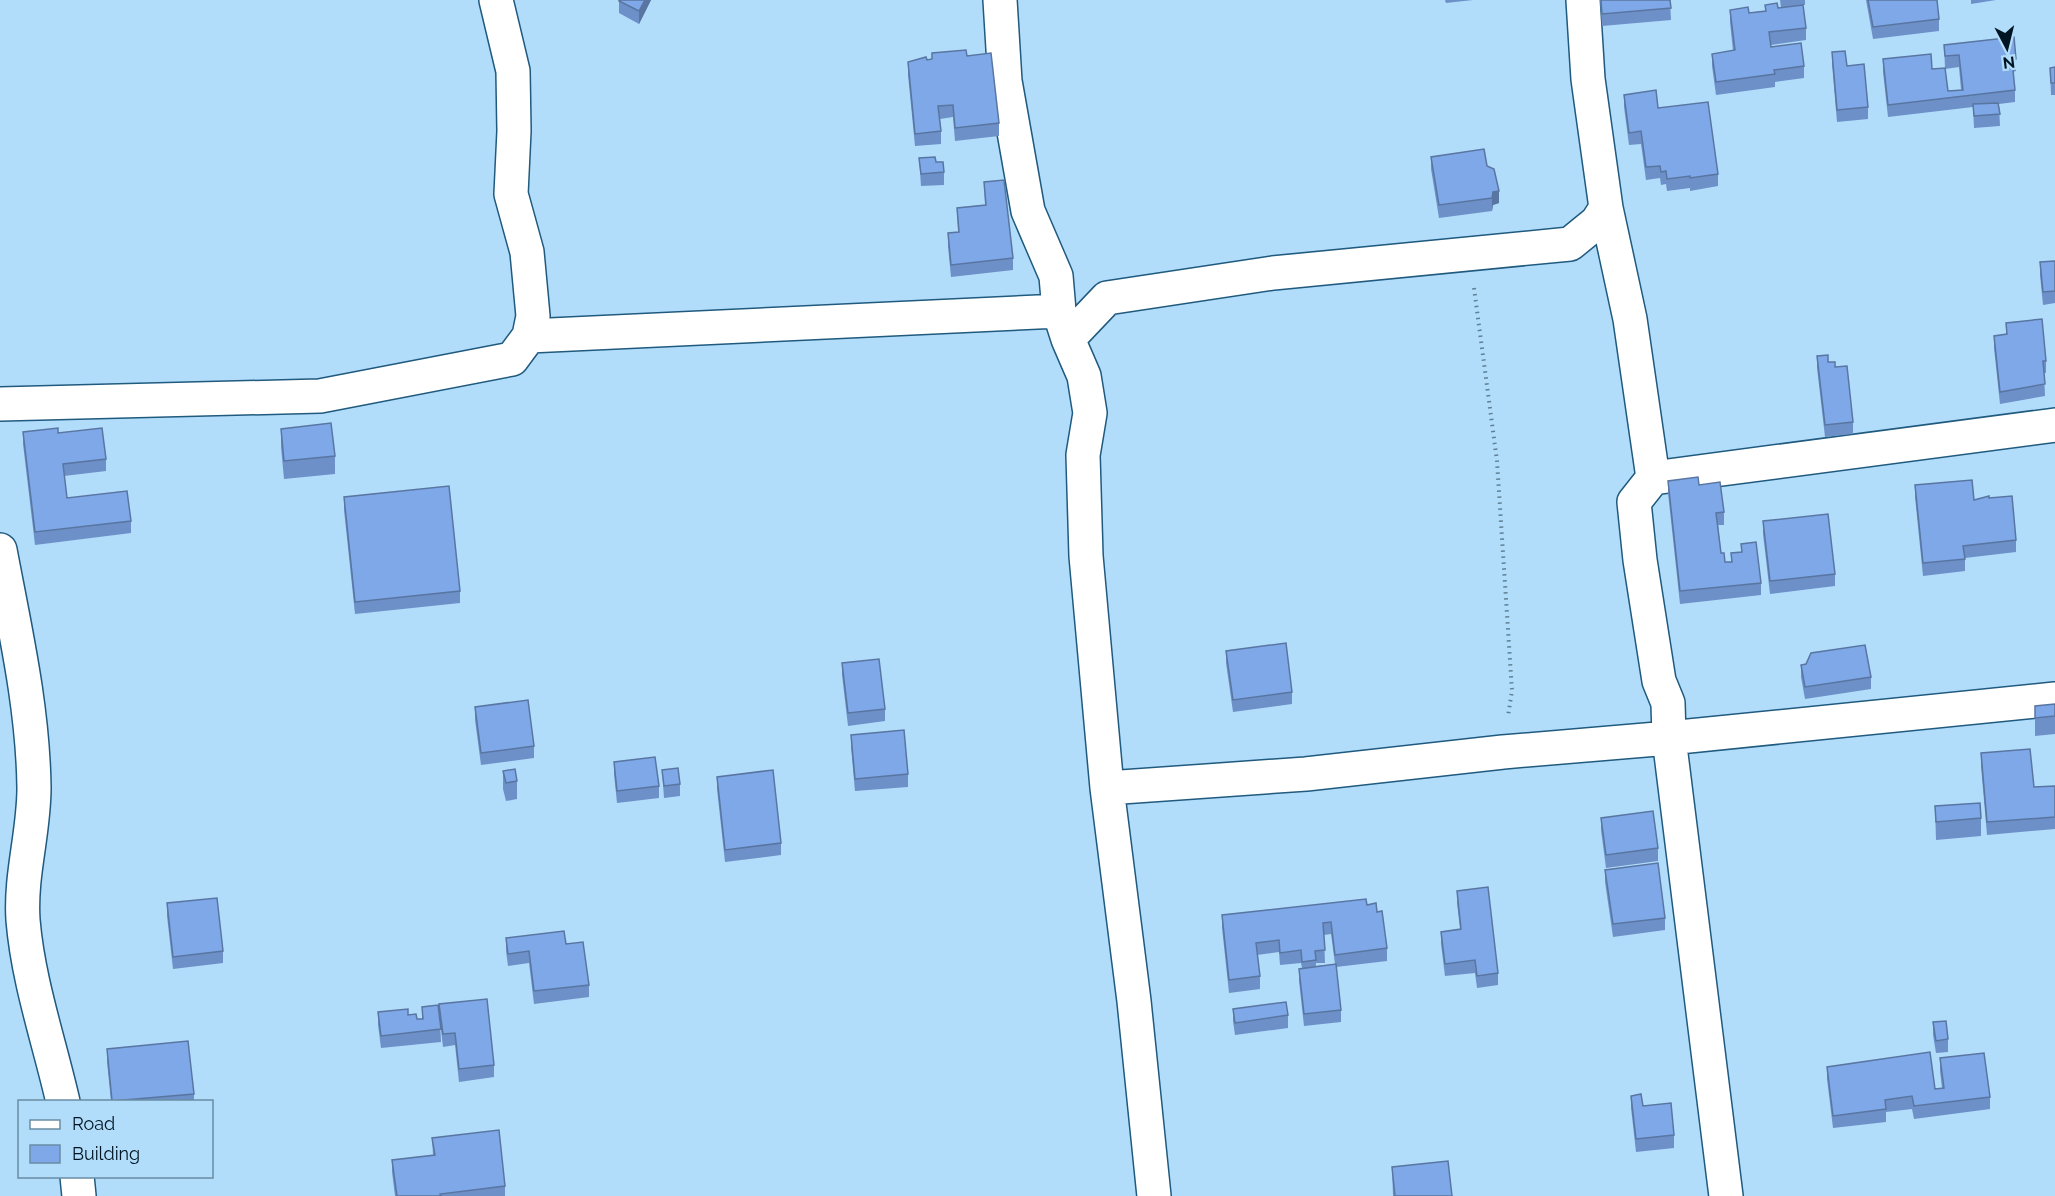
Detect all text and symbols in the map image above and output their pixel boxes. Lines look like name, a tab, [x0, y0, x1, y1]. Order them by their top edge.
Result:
north arrow	[1977, 18, 2037, 78]
text: N	[2002, 52, 2016, 73]
legend	[18, 1100, 213, 1178]
text: Road	[72, 1113, 115, 1134]
text: Building	[72, 1143, 140, 1164]

